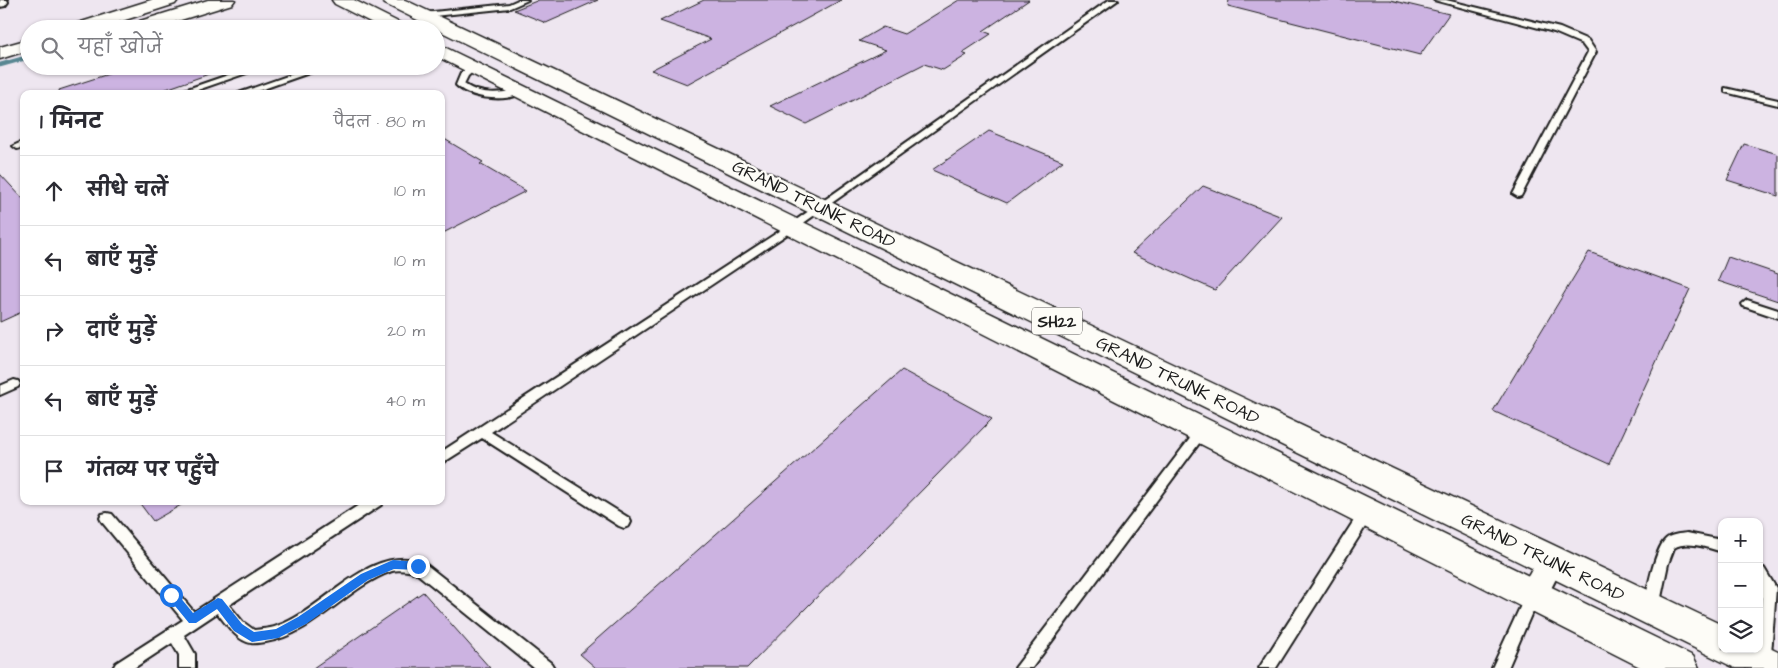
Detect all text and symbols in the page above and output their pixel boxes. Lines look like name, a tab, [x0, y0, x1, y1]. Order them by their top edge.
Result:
search box	[20, 20, 445, 75]
icon: search	[38, 34, 66, 62]
text: यहाँ खोजें	[78, 34, 162, 61]
text: 1 मिनट	[40, 107, 102, 136]
text: पैदल · 80 m	[334, 111, 425, 133]
street label: GRAND TRUNK ROAD	[728, 154, 900, 255]
icon: ahead	[40, 177, 68, 205]
text: सीधे चलें	[87, 177, 168, 204]
text: 10 m	[394, 180, 425, 202]
icon: left	[40, 247, 68, 275]
text: बाएँ मुड़ें	[87, 247, 156, 274]
text: 10 m	[394, 250, 425, 272]
road number: SH22	[1032, 308, 1082, 334]
icon: right	[40, 317, 68, 345]
text: दाएँ मुड़ें	[87, 317, 156, 344]
text: 20 m	[387, 320, 425, 342]
street label: GRAND TRUNK ROAD	[1092, 330, 1264, 431]
icon: left	[40, 387, 68, 415]
text: बाएँ मुड़ें	[87, 387, 156, 414]
text: 40 m	[385, 390, 425, 412]
icon: arrive	[40, 457, 68, 485]
text: गंतव्य पर पहुँचे	[87, 457, 218, 484]
street label: GRAND TRUNK ROAD	[1457, 507, 1629, 608]
map controls	[1718, 518, 1763, 653]
button: +	[1718, 518, 1763, 563]
route end	[407, 555, 430, 578]
button: −	[1718, 563, 1763, 608]
route start	[160, 584, 183, 607]
button: layers	[1718, 608, 1763, 653]

